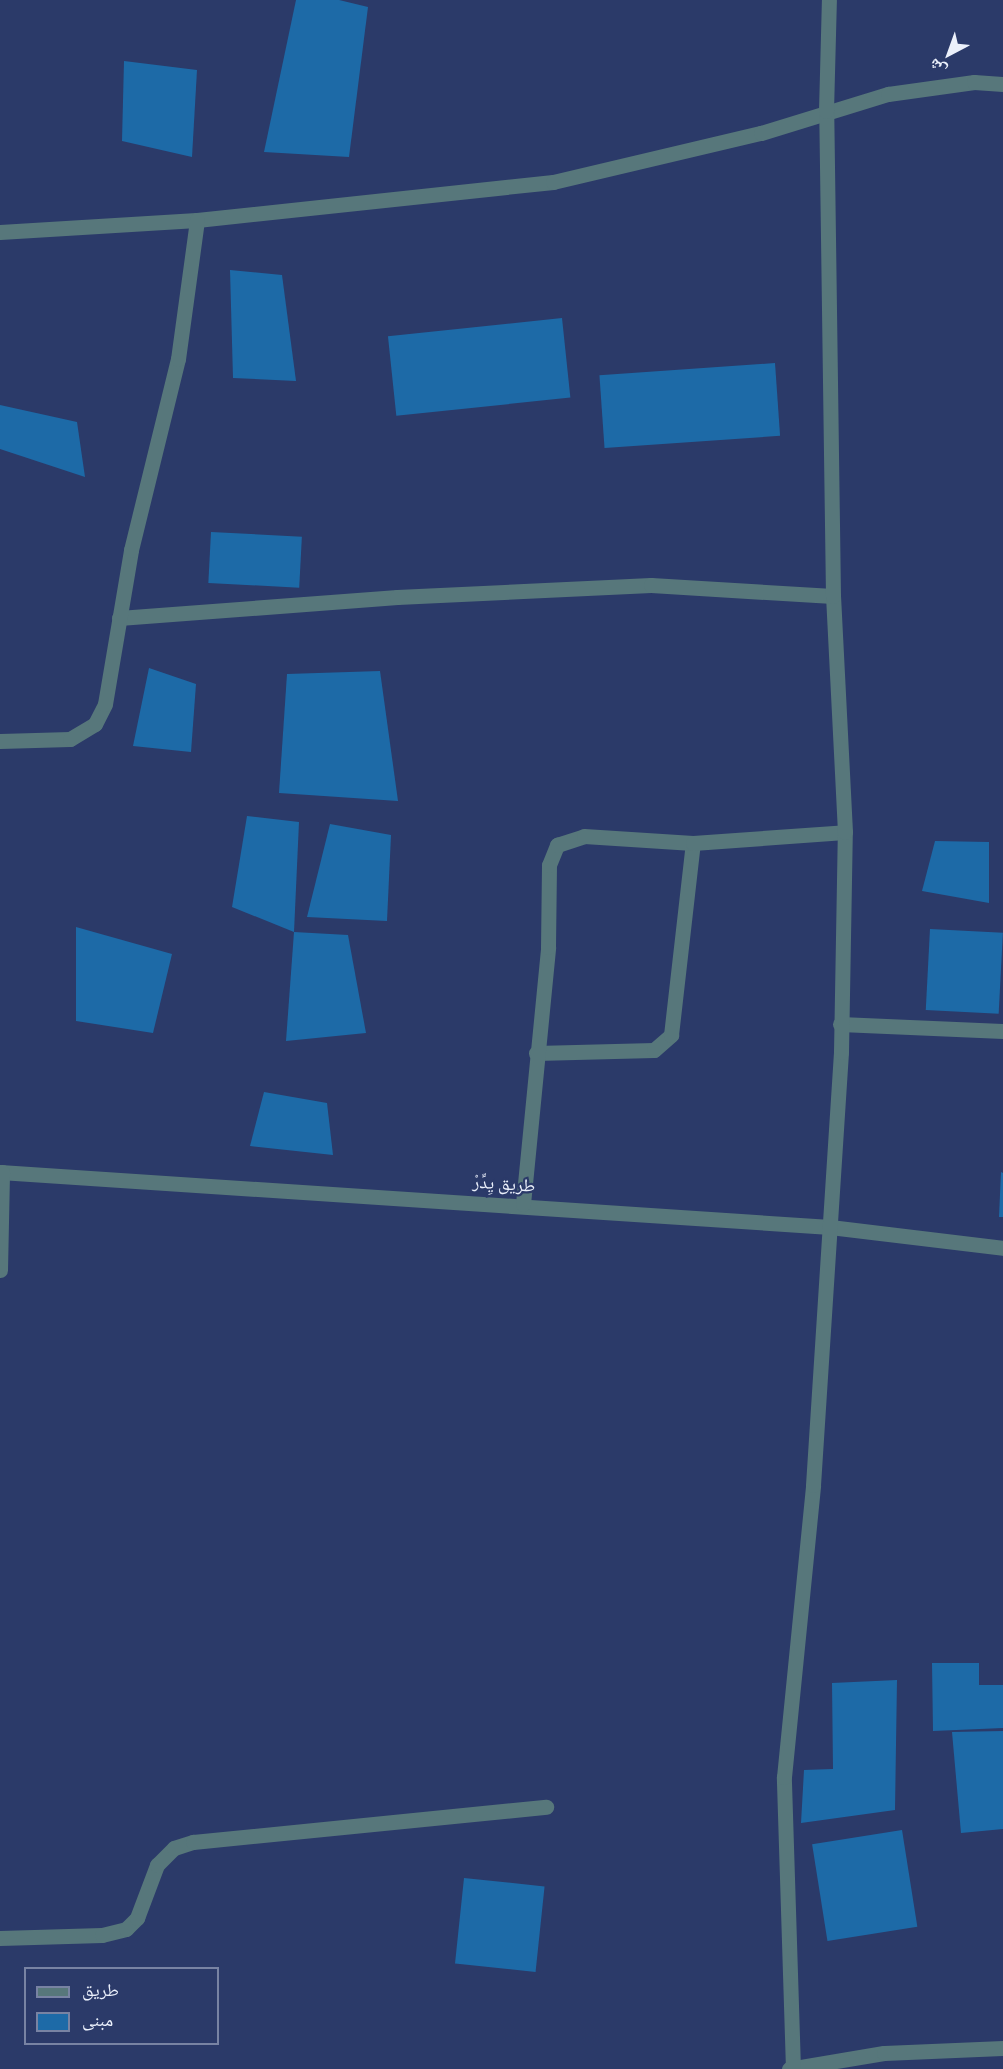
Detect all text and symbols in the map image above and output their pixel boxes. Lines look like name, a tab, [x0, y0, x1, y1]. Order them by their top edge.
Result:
north arrow	[919, 24, 979, 84]
text: ش	[925, 55, 950, 80]
street label: طريق يِدِّرْ	[472, 1170, 536, 1196]
legend	[24, 1967, 219, 2045]
text: طريق	[82, 1979, 119, 1999]
text: مبنى	[82, 2009, 113, 2029]

